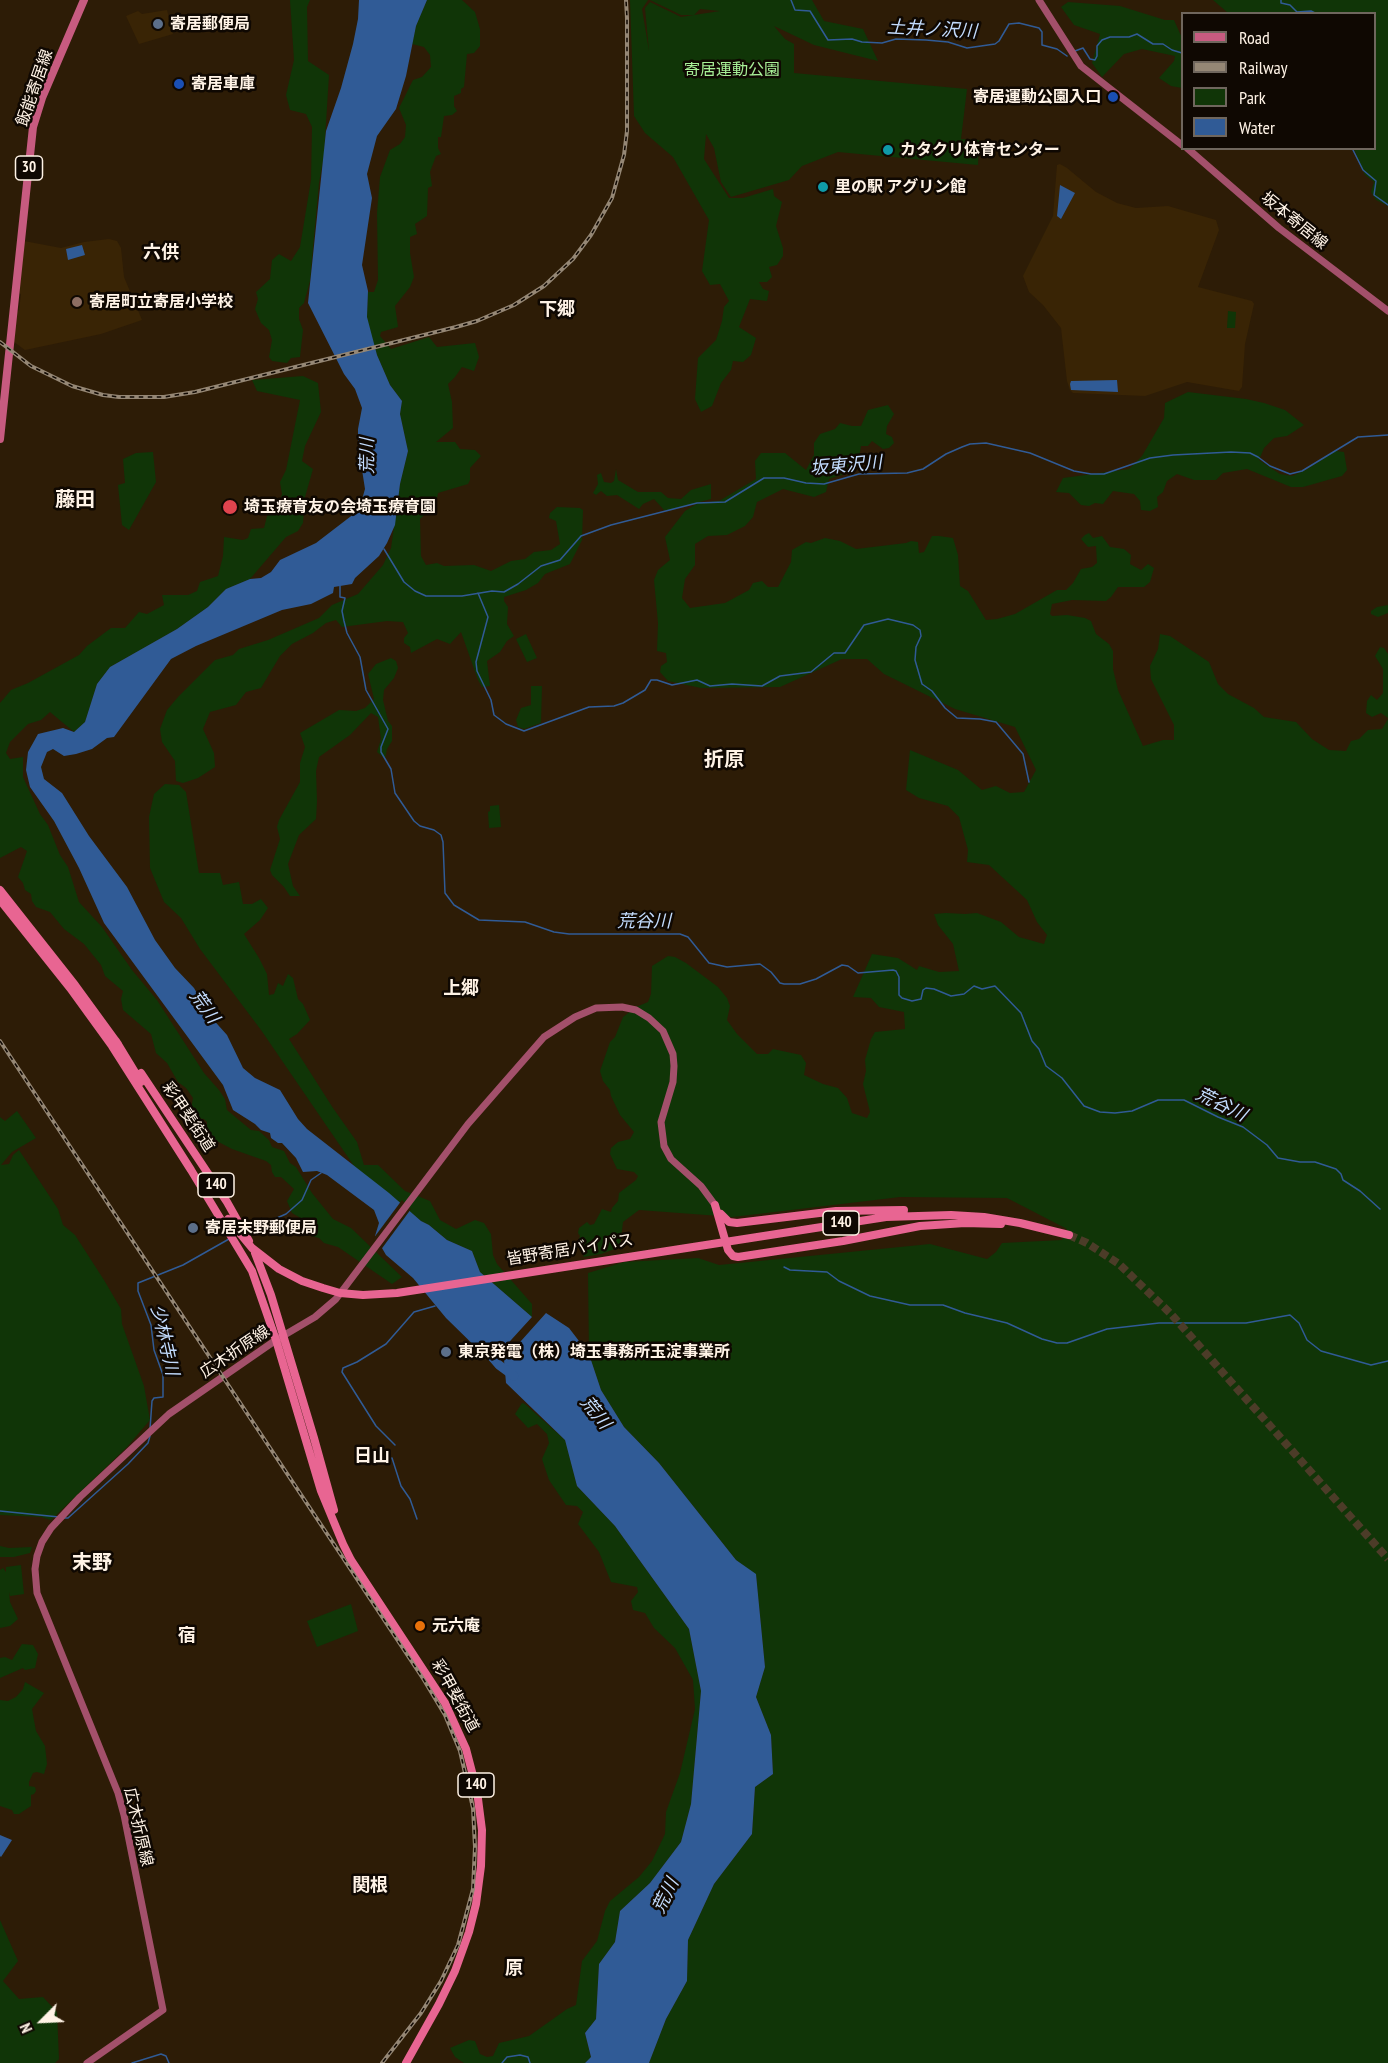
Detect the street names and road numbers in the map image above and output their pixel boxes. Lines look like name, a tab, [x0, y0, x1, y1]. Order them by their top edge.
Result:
street label: 飯能寄居線	[13, 47, 57, 129]
road number: 30	[15, 156, 42, 180]
street label: 坂本寄居線	[1257, 188, 1331, 254]
street label: 彩甲斐街道	[158, 1078, 218, 1156]
road number: 140	[198, 1173, 234, 1197]
road number: 140	[823, 1211, 859, 1235]
street label: 皆野寄居バイパス	[505, 1231, 635, 1269]
street label: 広木折原線	[196, 1322, 274, 1382]
street label: 彩甲斐街道	[427, 1656, 483, 1736]
road number: 140	[458, 1773, 494, 1797]
street label: 広木折原線	[120, 1786, 156, 1868]

